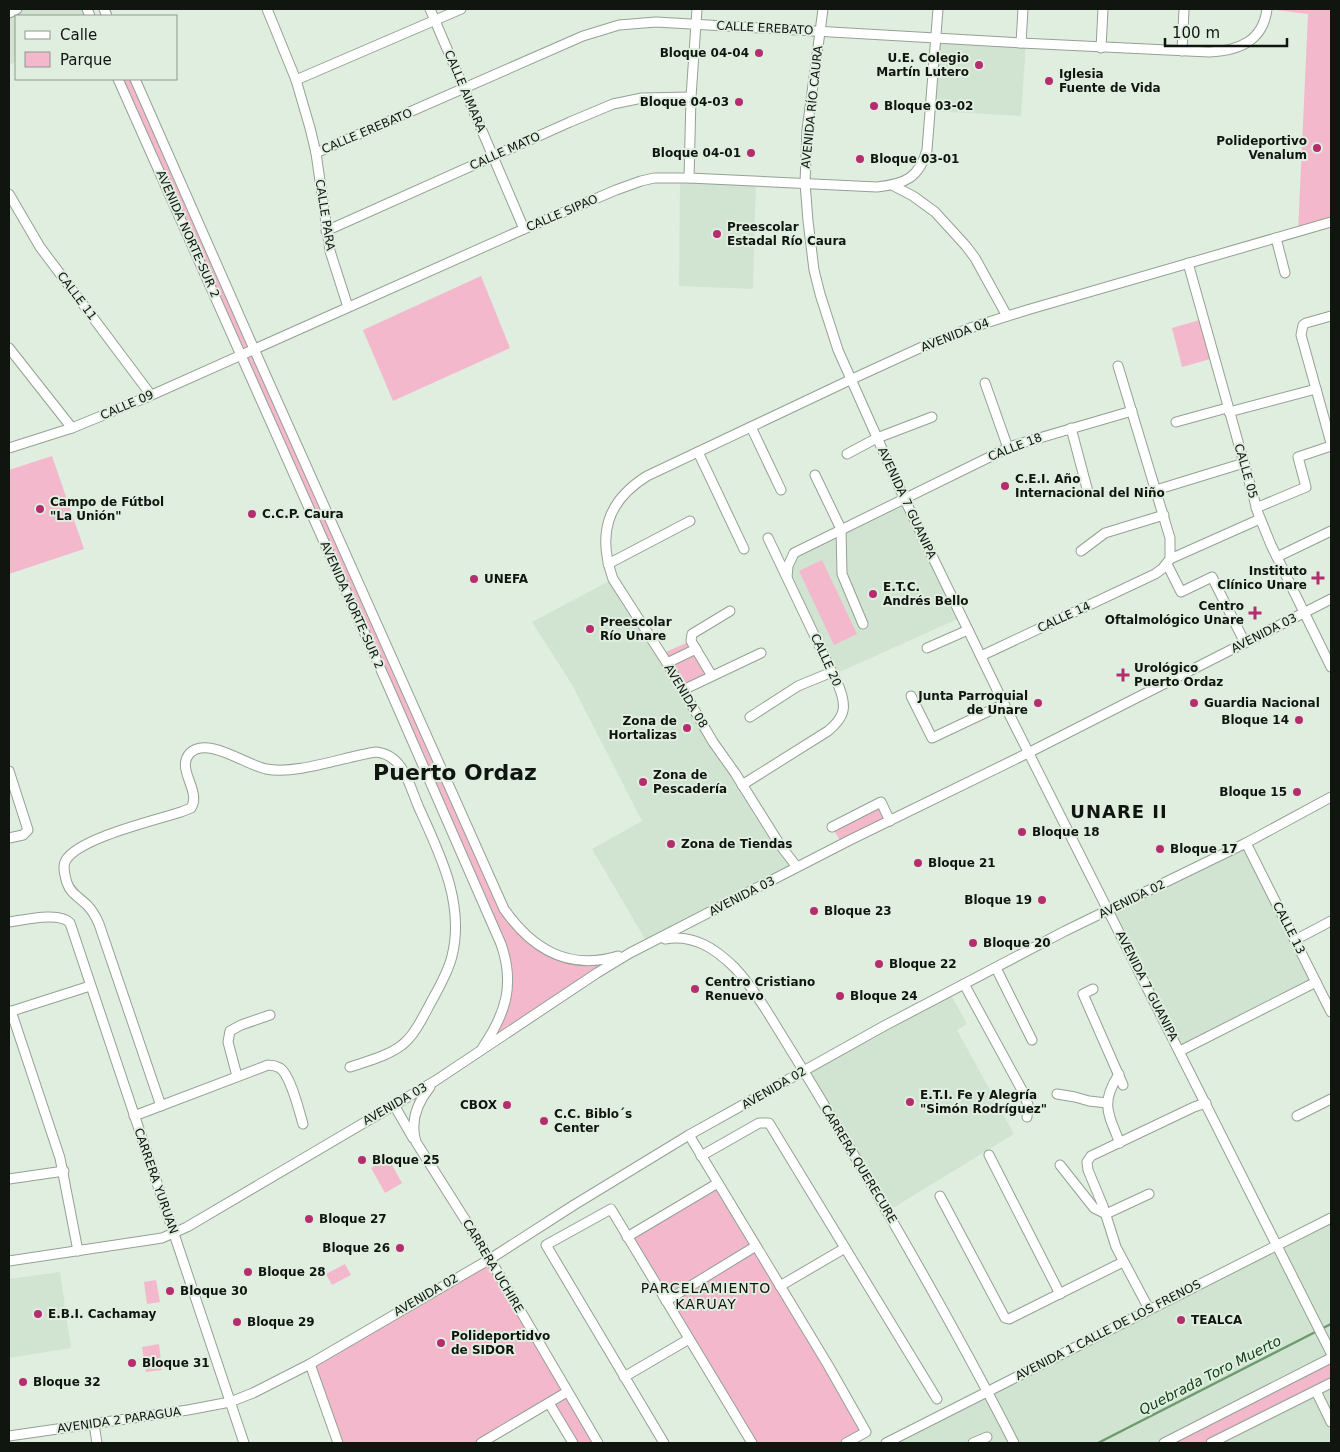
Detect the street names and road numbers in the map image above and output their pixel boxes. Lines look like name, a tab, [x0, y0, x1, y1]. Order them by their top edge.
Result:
street label: CALLE EREBATO	[716, 18, 814, 38]
street label: AVENIDA RÍO CAURA	[798, 44, 825, 169]
street label: CALLE AIMARA	[441, 48, 489, 135]
street label: CALLE EREBATO	[320, 106, 414, 156]
street label: CALLE MATO	[468, 129, 542, 173]
street label: AVENIDA NORTE-SUR 2	[154, 168, 222, 300]
street label: CALLE PARA	[312, 178, 338, 252]
street label: CALLE SIPAO	[524, 192, 600, 234]
street label: CALLE 11	[54, 269, 100, 323]
street label: AVENIDA 04	[919, 316, 991, 354]
street label: CALLE 09	[98, 387, 156, 423]
street label: CALLE 18	[986, 430, 1044, 464]
street label: CALLE 05	[1231, 442, 1261, 500]
street label: AVENIDA 7 GUANIPA	[875, 445, 939, 562]
street label: AVENIDA NORTE-SUR 2	[318, 539, 386, 671]
street label: CALLE 14	[1035, 599, 1093, 635]
street label: AVENIDA 03	[1229, 610, 1299, 656]
street label: CALLE 20	[808, 631, 844, 689]
street label: AVENIDA 08	[661, 662, 711, 730]
street label: AVENIDA 03	[707, 873, 777, 919]
street label: AVENIDA 02	[1097, 877, 1167, 921]
street label: CALLE 13	[1270, 900, 1308, 956]
street label: AVENIDA 7 GUANIPA	[1113, 929, 1181, 1044]
street label: AVENIDA 02	[739, 1064, 809, 1112]
street label: AVENIDA 03	[360, 1080, 430, 1128]
street label: CARRERA QUERECURE	[818, 1102, 900, 1226]
street label: CARRERA YURUAN	[131, 1126, 181, 1236]
street label: CARRERA UCHIRE	[460, 1217, 526, 1315]
street label: AVENIDA 02	[391, 1271, 461, 1319]
street label: AVENIDA 1 CALLE DE LOS FRENOS	[1013, 1277, 1203, 1383]
street label: AVENIDA 2 PARAGUA	[56, 1404, 183, 1436]

